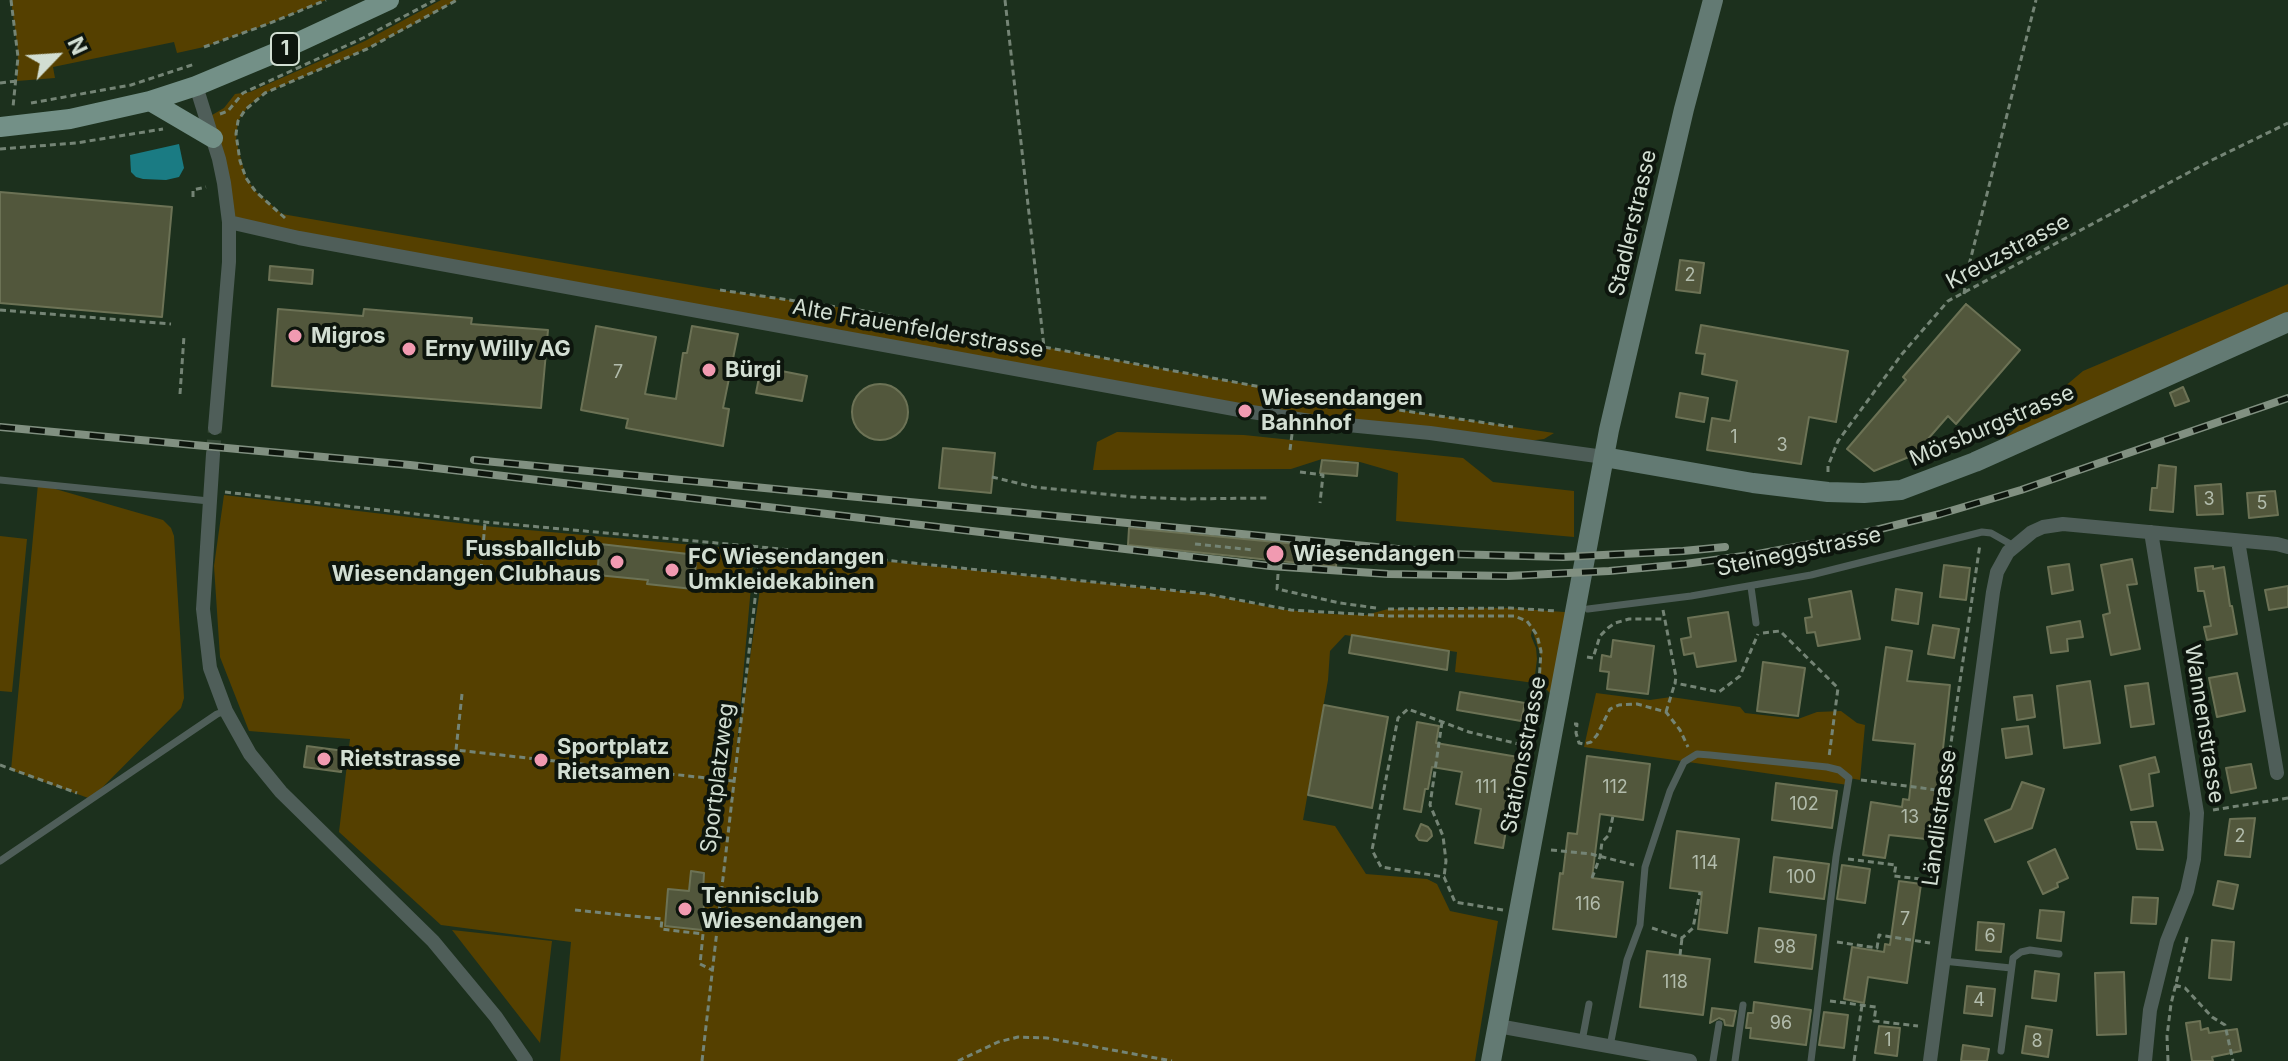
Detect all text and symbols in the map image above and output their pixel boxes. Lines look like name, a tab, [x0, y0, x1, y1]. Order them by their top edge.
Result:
north arrow	[16, 16, 96, 96]
text: N	[62, 33, 93, 59]
road number: 1	[271, 33, 299, 65]
street label: Stadlerstrasse	[1603, 147, 1663, 299]
street label: Kreuzstrasse	[1942, 208, 2074, 296]
house number: 2	[1685, 265, 1695, 287]
street label: Alte Frauenfelderstrasse	[790, 294, 1046, 364]
place label: Migros	[311, 323, 386, 349]
marker: Migros	[286, 327, 304, 345]
place label: Erny Willy AG	[425, 336, 571, 362]
marker: Erny Willy AG	[400, 340, 418, 358]
place label: Bürgi	[725, 357, 782, 383]
marker: Bürgi	[700, 361, 718, 379]
house number: 7	[613, 362, 623, 384]
street label: Mörsburgstrasse	[1906, 379, 2078, 473]
place label: Wiesendangen Bahnhof	[1261, 385, 1423, 436]
marker: Wiesendangen Bahnhof	[1236, 402, 1254, 420]
house number: 1	[1730, 427, 1738, 449]
house number: 3	[1776, 435, 1788, 457]
house number: 3	[2203, 489, 2215, 511]
house number: 5	[2257, 493, 2267, 515]
street label: Steineggstrasse	[1714, 522, 1884, 582]
place label: Fussballclub Wiesendangen Clubhaus	[331, 536, 601, 588]
place label: Wiesendangen	[1293, 541, 1455, 567]
marker: Wiesendangen	[1264, 543, 1286, 565]
place label: FC Wiesendangen Umkleidekabinen	[688, 544, 884, 596]
marker: Fussballclub Wiesendangen Clubhaus	[608, 553, 626, 571]
marker: FC Wiesendangen Umkleidekabinen	[663, 561, 681, 579]
street label: Wannenstrasse	[2178, 643, 2230, 805]
street label: Stationsstrasse	[1496, 674, 1552, 836]
street label: Sportplatzweg	[696, 701, 740, 855]
place label: Sportplatz Rietsamen	[557, 734, 670, 786]
place label: Rietstrasse	[340, 746, 461, 772]
street label: Ländlistrasse	[1917, 748, 1963, 888]
marker: Rietstrasse	[315, 750, 333, 768]
marker: Sportplatz Rietsamen	[532, 751, 550, 769]
house number: 111	[1475, 777, 1497, 799]
house number: 112	[1602, 777, 1628, 799]
house number: 102	[1789, 794, 1819, 816]
house number: 13	[1901, 807, 1919, 829]
house number: 2	[2235, 826, 2245, 848]
house number: 114	[1692, 853, 1718, 875]
house number: 100	[1786, 867, 1816, 889]
place label: Tennisclub Wiesendangen	[701, 883, 863, 934]
house number: 116	[1575, 894, 1601, 916]
marker: Tennisclub Wiesendangen	[676, 900, 694, 918]
house number: 7	[1900, 909, 1910, 931]
house number: 6	[1984, 926, 1996, 948]
house number: 98	[1774, 937, 1796, 959]
house number: 118	[1662, 972, 1688, 994]
house number: 4	[1973, 990, 1985, 1012]
house number: 96	[1770, 1013, 1792, 1035]
house number: 1	[1884, 1030, 1892, 1052]
house number: 8	[2031, 1031, 2043, 1053]

